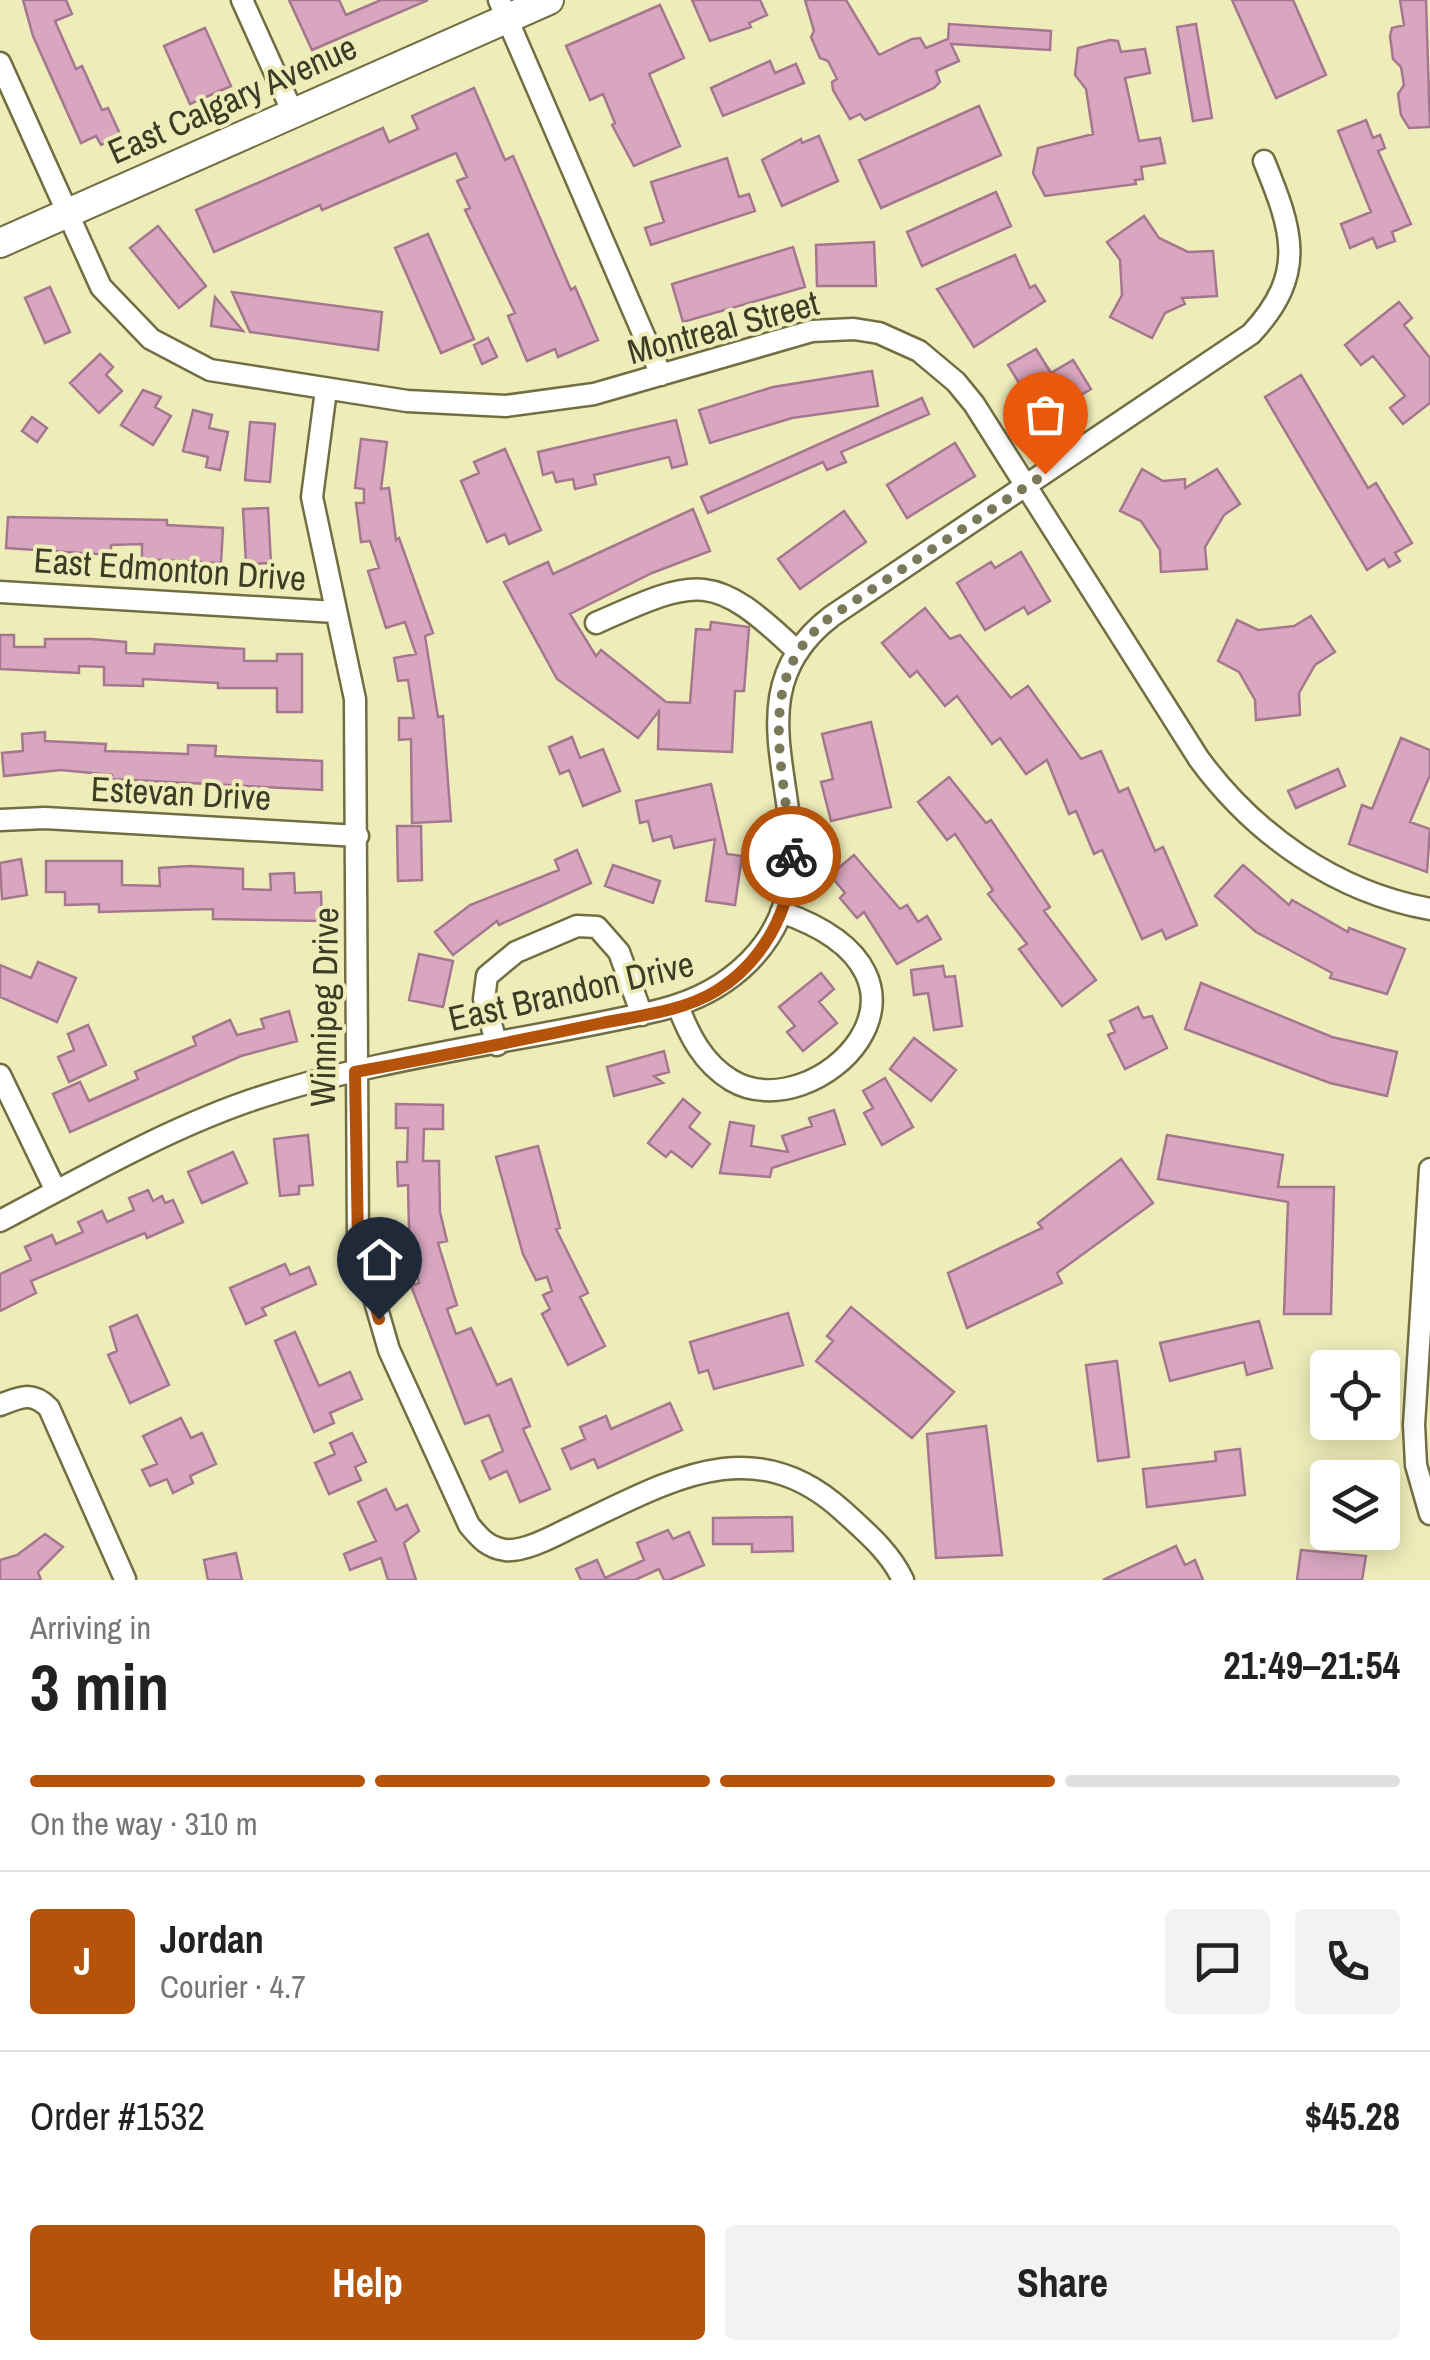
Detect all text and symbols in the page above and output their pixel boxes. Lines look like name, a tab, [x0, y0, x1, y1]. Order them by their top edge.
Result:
street label: East Calgary Avenue	[100, 23, 364, 175]
street label: Montreal Street	[622, 279, 824, 375]
pin	[1003, 372, 1088, 475]
icon: bag	[1018, 387, 1073, 442]
street label: East Edmonton Drive	[32, 536, 308, 602]
street label: Estevan Drive	[90, 765, 272, 821]
courier	[741, 806, 841, 906]
icon: bike	[764, 829, 819, 884]
street label: Winnipeg Drive	[299, 907, 349, 1107]
street label: East Brandon Drive	[444, 940, 698, 1042]
pin	[337, 1217, 422, 1320]
icon: home	[352, 1232, 407, 1287]
map controls	[1310, 1350, 1400, 1550]
button: locate	[1310, 1350, 1400, 1440]
button: layers	[1310, 1460, 1400, 1550]
text: Arriving in	[30, 1606, 151, 1649]
text: 21:49–21:54	[1223, 1640, 1400, 1691]
text: 3 min	[30, 1643, 169, 1730]
text: On the way · 310 m	[30, 1802, 258, 1845]
button: chat	[1165, 1909, 1270, 2014]
button: phone	[1295, 1909, 1400, 2014]
text: Jordan	[160, 1914, 264, 1965]
text: J	[74, 1936, 91, 1987]
text: Courier · 4.7	[160, 1965, 306, 2008]
text: Order #1532	[30, 2091, 205, 2142]
text: $45.28	[1305, 2091, 1400, 2142]
button: Help	[30, 2225, 705, 2340]
button: Share	[725, 2225, 1400, 2340]

